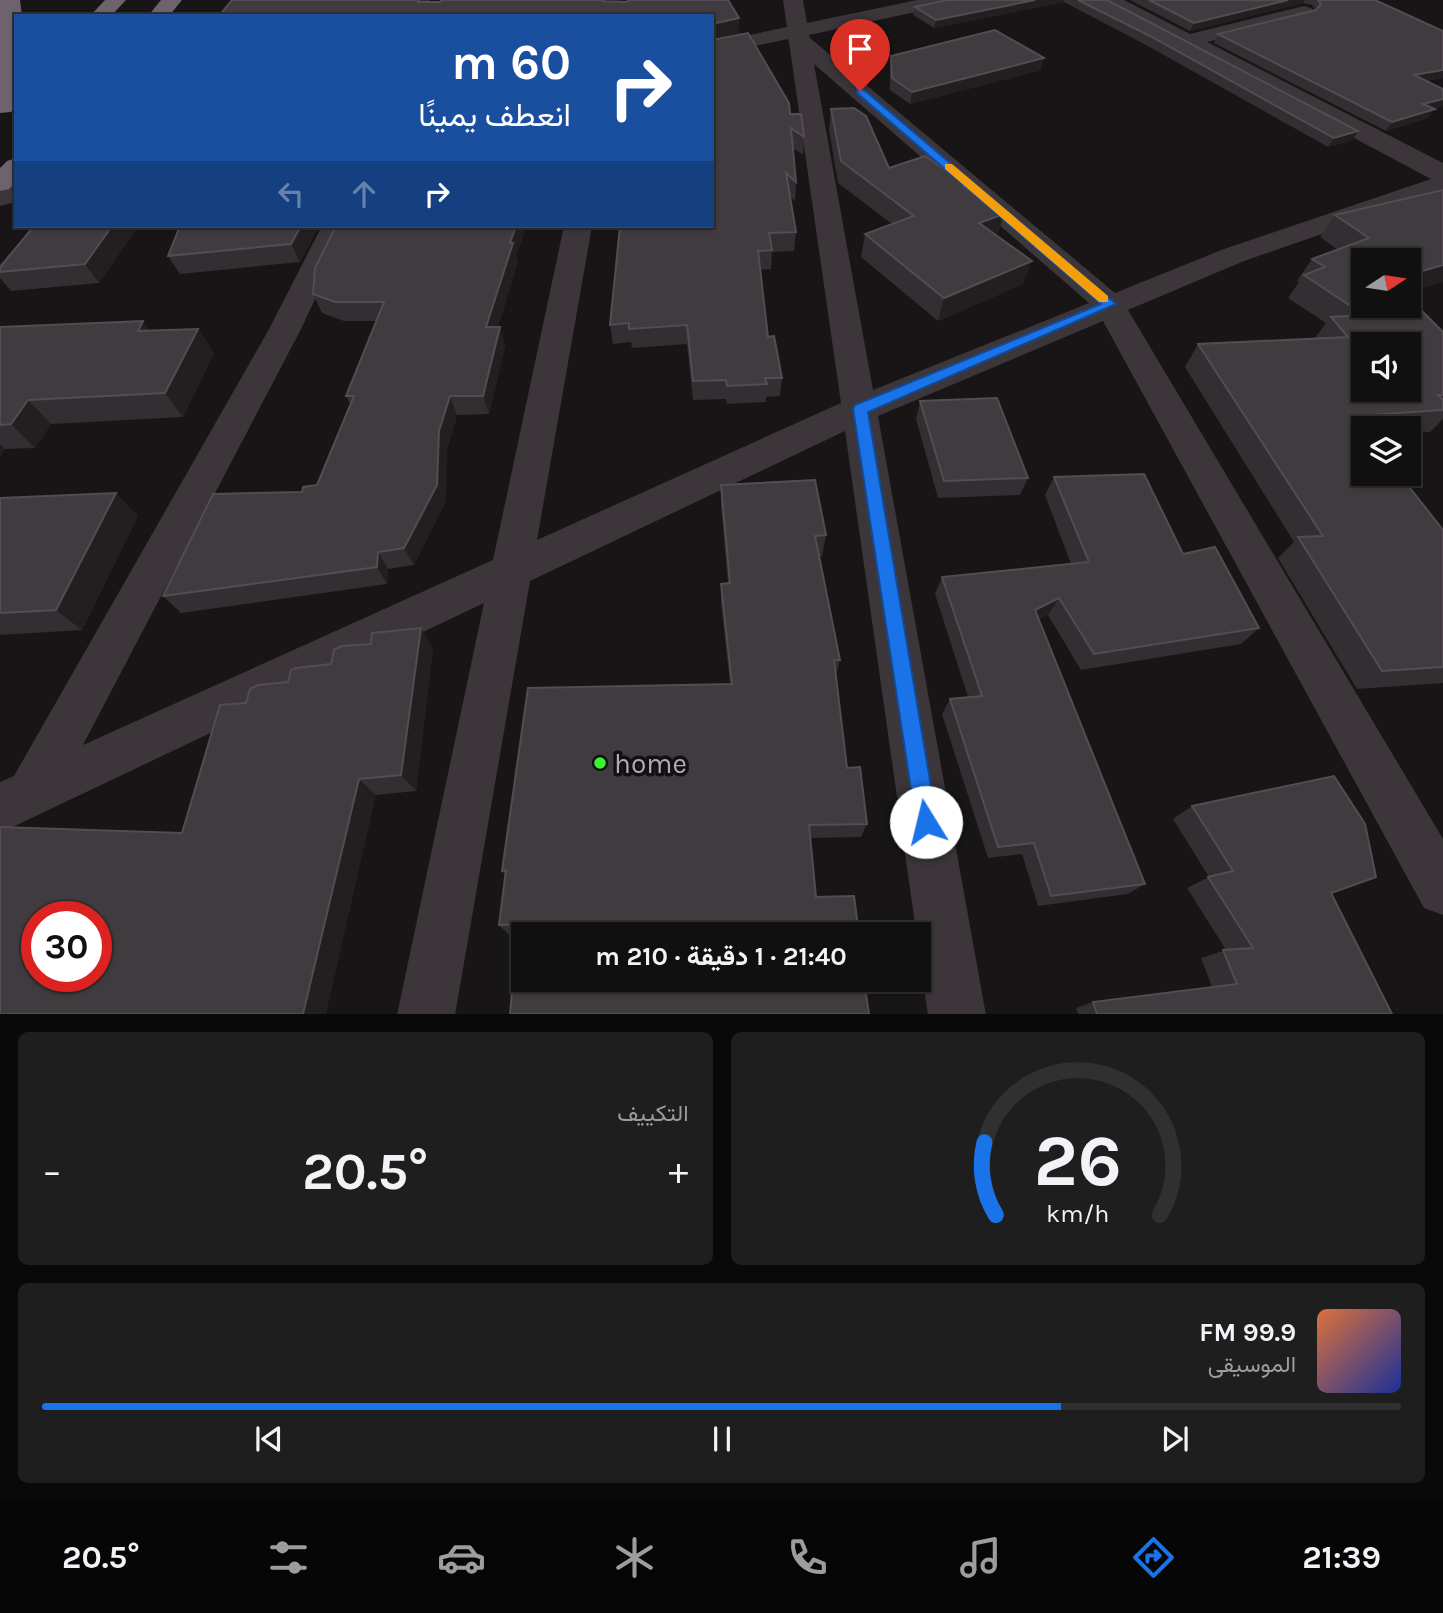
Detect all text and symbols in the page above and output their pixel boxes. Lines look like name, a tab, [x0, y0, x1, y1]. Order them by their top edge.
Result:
pin	[830, 19, 890, 91]
icon: arrive	[841, 30, 879, 68]
text: 60 m	[451, 34, 571, 91]
icon: right	[595, 42, 686, 133]
text: انعطف يمينًا	[418, 97, 571, 134]
icon: left	[272, 175, 310, 213]
icon: ahead	[345, 175, 383, 213]
icon: right	[418, 175, 456, 213]
north arrow	[1351, 248, 1421, 318]
map controls	[1351, 248, 1421, 486]
button: sound	[1351, 332, 1421, 402]
button: layers	[1351, 416, 1421, 486]
place label: home	[614, 747, 687, 780]
marker: home	[592, 755, 608, 771]
position arrow	[889, 785, 963, 859]
speed limit sign: 30	[21, 901, 112, 992]
text: 21:40 · 1 دقيقة · 210 m	[595, 941, 847, 972]
text: التكييف	[617, 1100, 689, 1127]
text: 26	[1034, 1118, 1122, 1203]
text: 20.5°	[302, 1141, 428, 1202]
text: −	[42, 1149, 62, 1194]
text: +	[669, 1149, 689, 1194]
text: km/h	[1046, 1198, 1109, 1227]
text: 99.9 FM	[1199, 1317, 1296, 1348]
text: الموسيقى	[1208, 1351, 1296, 1378]
icon: previous	[250, 1420, 288, 1458]
icon: pause	[703, 1420, 741, 1458]
icon: next	[1156, 1420, 1194, 1458]
icon: filters	[264, 1533, 313, 1582]
icon: car	[437, 1533, 486, 1582]
icon: climate	[610, 1533, 659, 1582]
icon: phone	[783, 1533, 832, 1582]
icon: music	[956, 1533, 1005, 1582]
icon: directions	[1129, 1533, 1178, 1582]
text: 20.5°	[62, 1539, 140, 1576]
text: 21:39	[1302, 1539, 1381, 1576]

